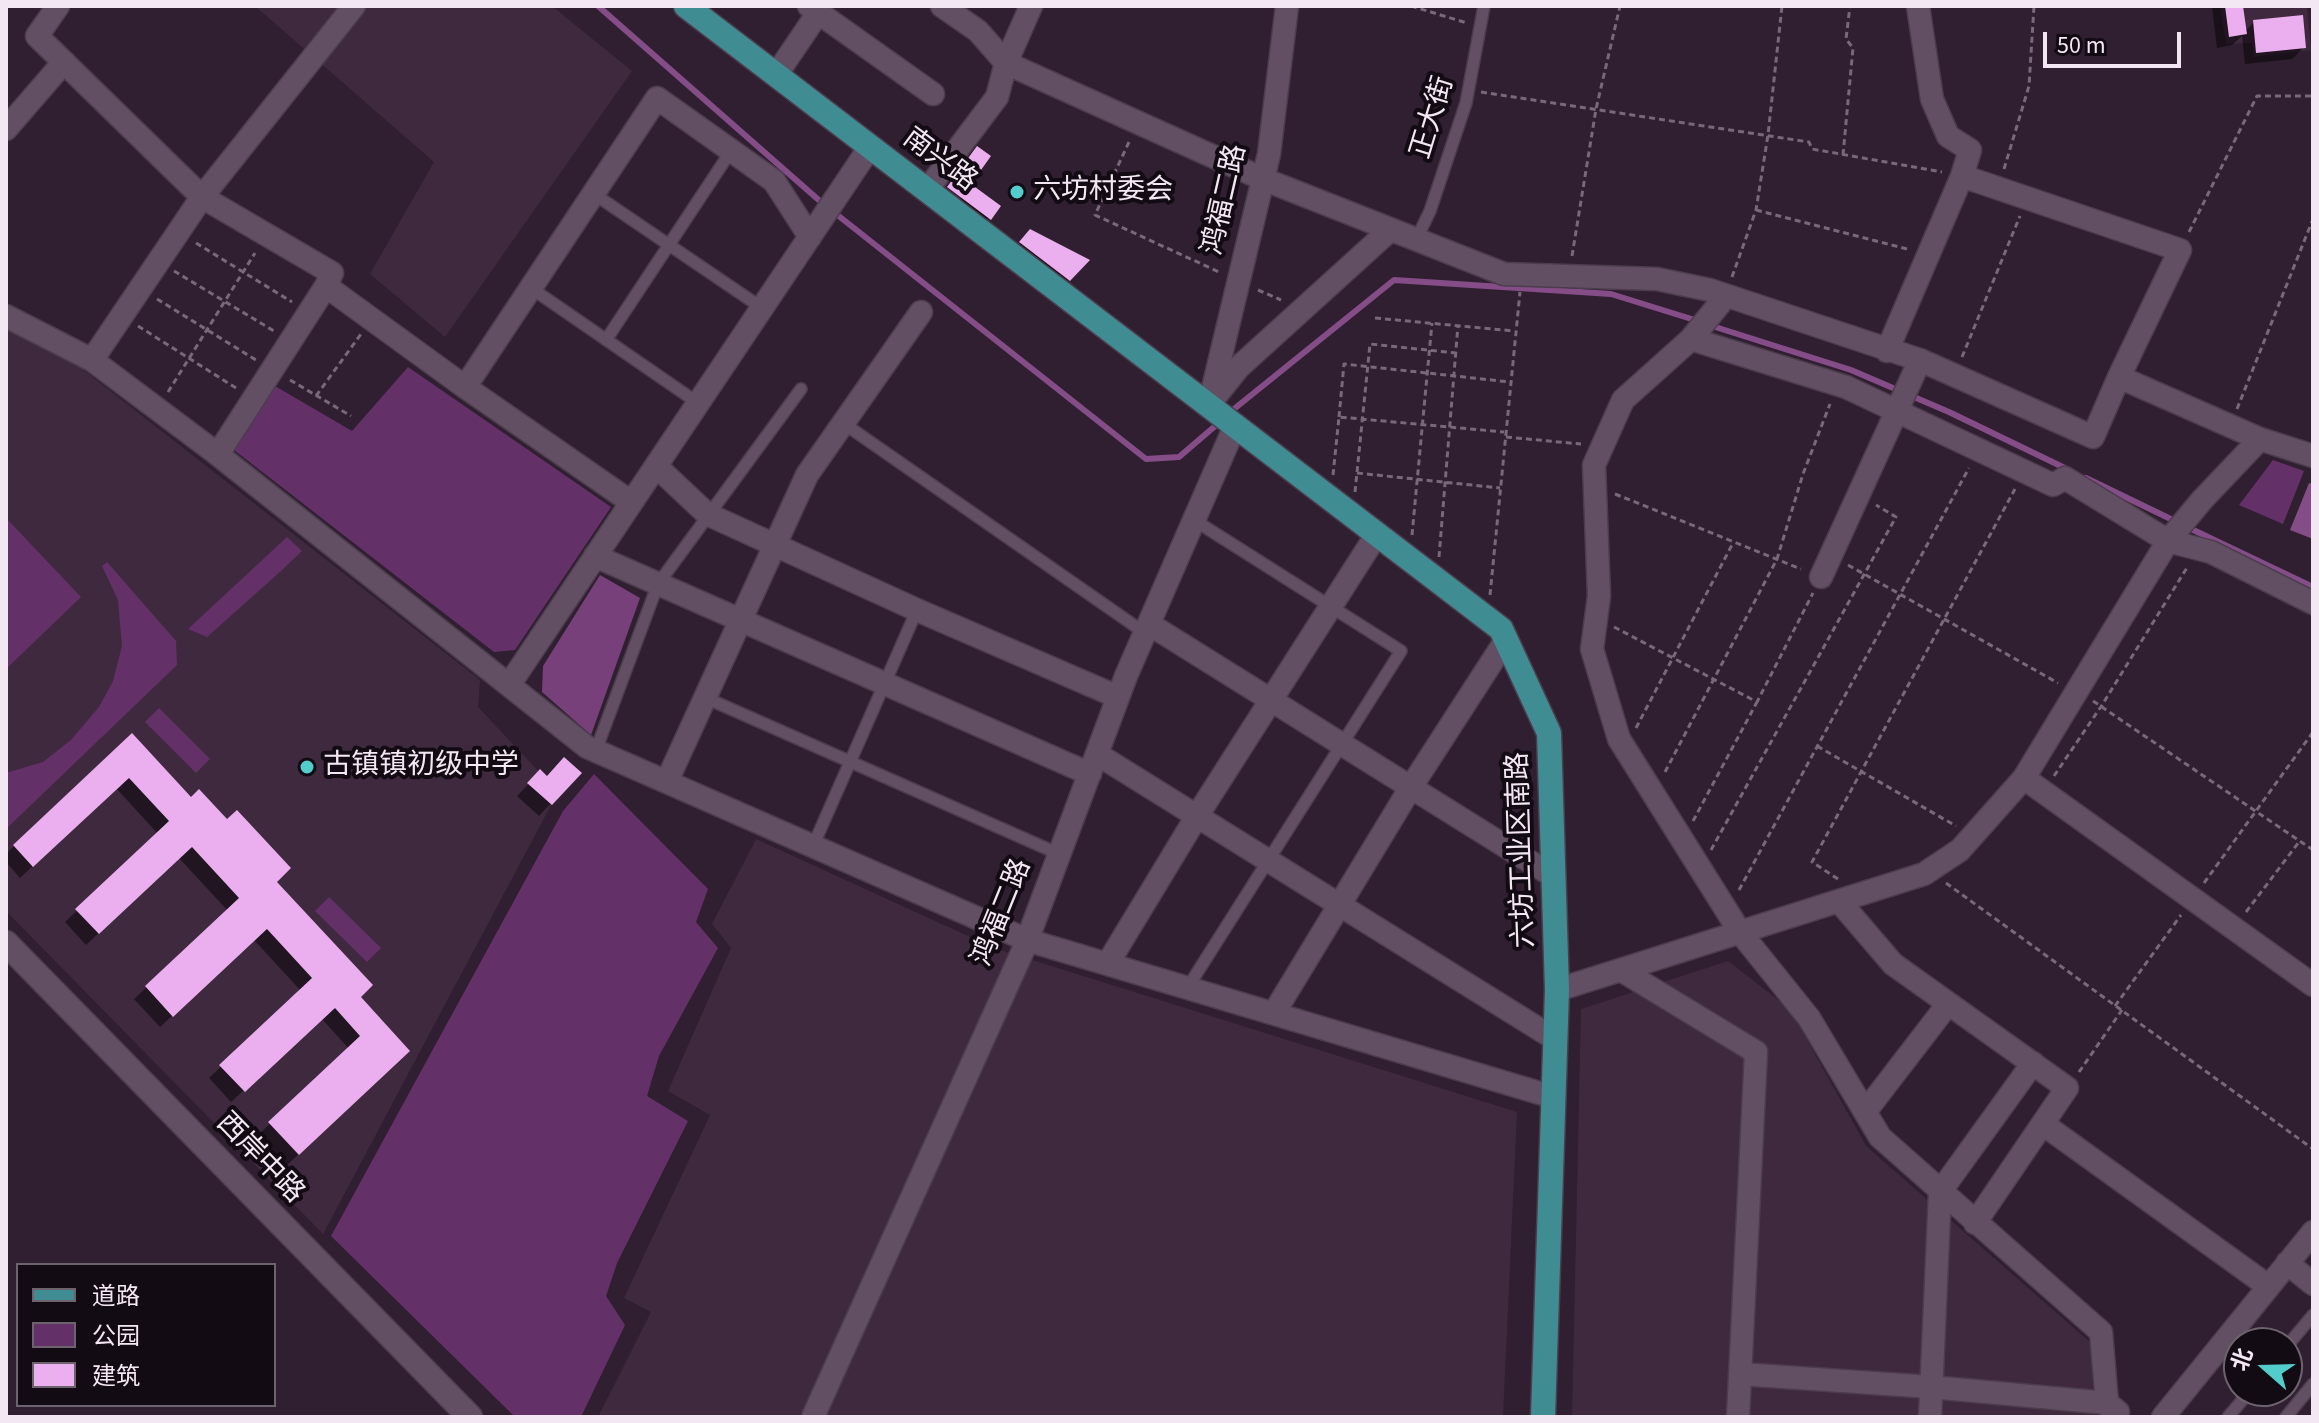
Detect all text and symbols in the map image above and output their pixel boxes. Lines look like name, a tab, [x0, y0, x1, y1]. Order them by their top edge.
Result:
scale bar	[2047, 16, 2185, 66]
text: 50 m	[2057, 28, 2106, 63]
street label: 正大街	[1406, 73, 1462, 163]
street label: 南兴路	[895, 122, 983, 200]
street label: 鸿福二路	[1197, 142, 1255, 258]
place label: 六坊村委会	[1033, 175, 1173, 209]
marker: 六坊村委会	[1008, 183, 1026, 201]
place label: 古镇镇初级中学	[323, 750, 519, 784]
street label: 六坊工业区南路	[1503, 751, 1543, 949]
marker: 古镇镇初级中学	[298, 758, 316, 776]
street label: 鸿福二路	[966, 855, 1040, 971]
street label: 西岸中路	[208, 1107, 310, 1211]
legend	[16, 1263, 276, 1407]
text: 道路	[92, 1279, 140, 1314]
text: 公园	[92, 1319, 140, 1354]
north arrow	[2223, 1327, 2303, 1407]
text: 北	[2224, 1344, 2261, 1375]
text: 建筑	[92, 1359, 140, 1394]

